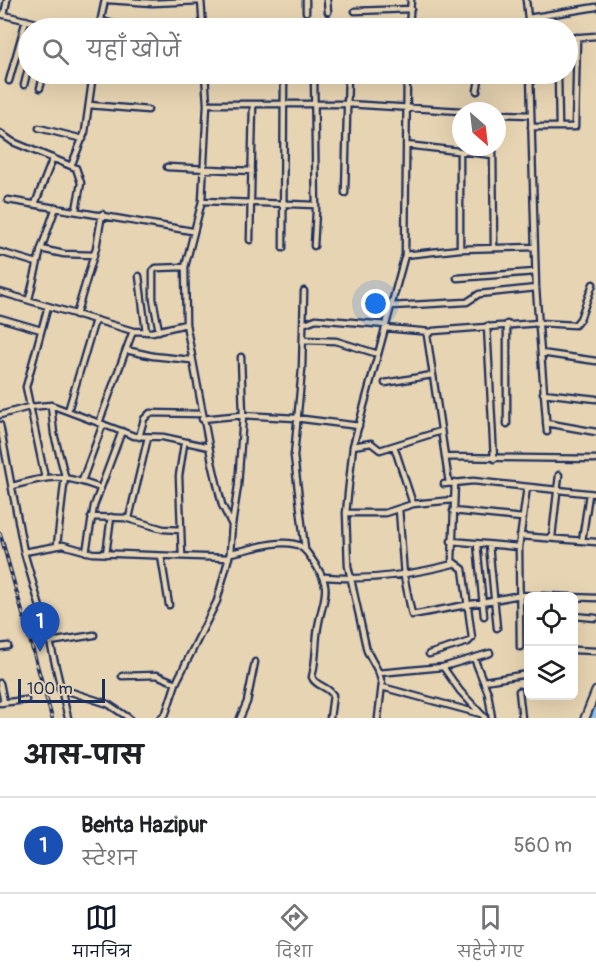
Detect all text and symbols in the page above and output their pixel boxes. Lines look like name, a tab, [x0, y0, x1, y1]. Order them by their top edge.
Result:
search box	[18, 18, 578, 84]
icon: search	[39, 35, 72, 68]
text: यहाँ खोजें	[87, 36, 181, 64]
north arrow	[452, 102, 506, 156]
your location	[361, 289, 390, 318]
map controls	[524, 592, 578, 700]
button: locate	[524, 592, 578, 646]
pin: 1	[20, 602, 60, 652]
button: layers	[524, 646, 578, 700]
scale bar	[18, 676, 105, 704]
text: 100 m	[27, 679, 73, 699]
text: आस-पास	[24, 740, 143, 772]
text: Behta Hazipur	[81, 811, 207, 839]
text: 1	[40, 833, 47, 858]
text: 560 m	[514, 833, 572, 858]
text: स्टेशन	[81, 846, 137, 871]
tab: मानचित्र	[73, 901, 131, 969]
tab: दिशा	[276, 901, 313, 969]
tab: सहेजे गए	[458, 901, 523, 969]

